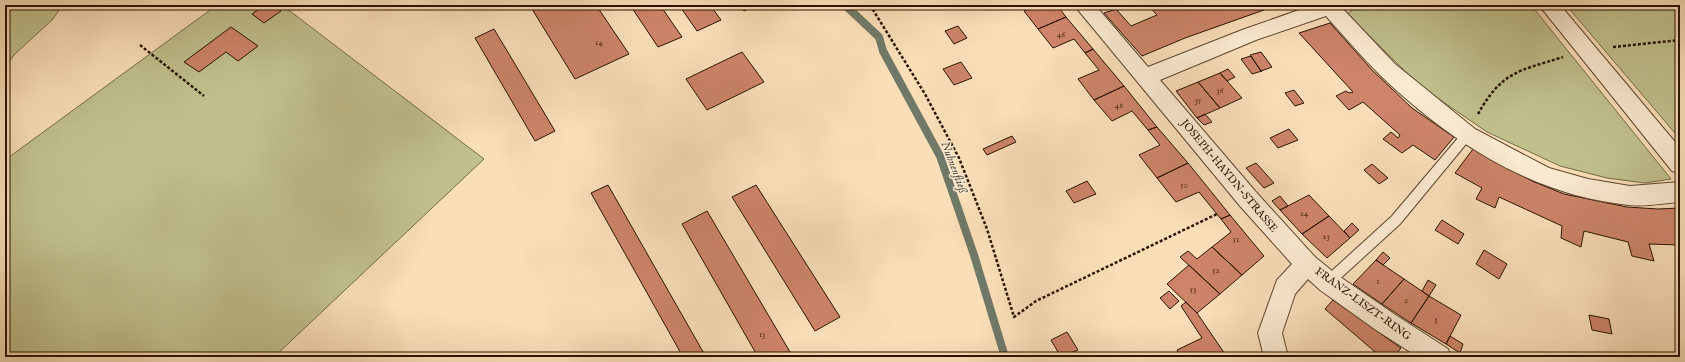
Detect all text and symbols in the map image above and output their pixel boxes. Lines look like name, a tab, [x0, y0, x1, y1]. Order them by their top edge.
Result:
house number: 46	[1057, 29, 1065, 40]
house number: 14	[595, 37, 603, 48]
house number: 36	[1216, 85, 1224, 96]
house number: 35	[1195, 95, 1202, 106]
house number: 48	[1115, 100, 1123, 111]
street label: JOSEPH-HAYDN-STRASSE	[1176, 115, 1281, 236]
water label: Nuhnenfließ	[937, 139, 971, 197]
house number: 50	[1180, 180, 1188, 191]
house number: 24	[1300, 208, 1309, 219]
house number: 23	[1322, 231, 1330, 242]
house number: 51	[1233, 234, 1239, 245]
street label: FRANZ-LISZT-RING	[1312, 264, 1414, 344]
house number: 52	[1212, 265, 1220, 276]
house number: 1	[1376, 276, 1380, 287]
house number: 53	[1190, 284, 1196, 295]
house number: 2	[1404, 295, 1408, 306]
house number: 3	[1434, 314, 1438, 325]
house number: 13	[759, 329, 765, 340]

